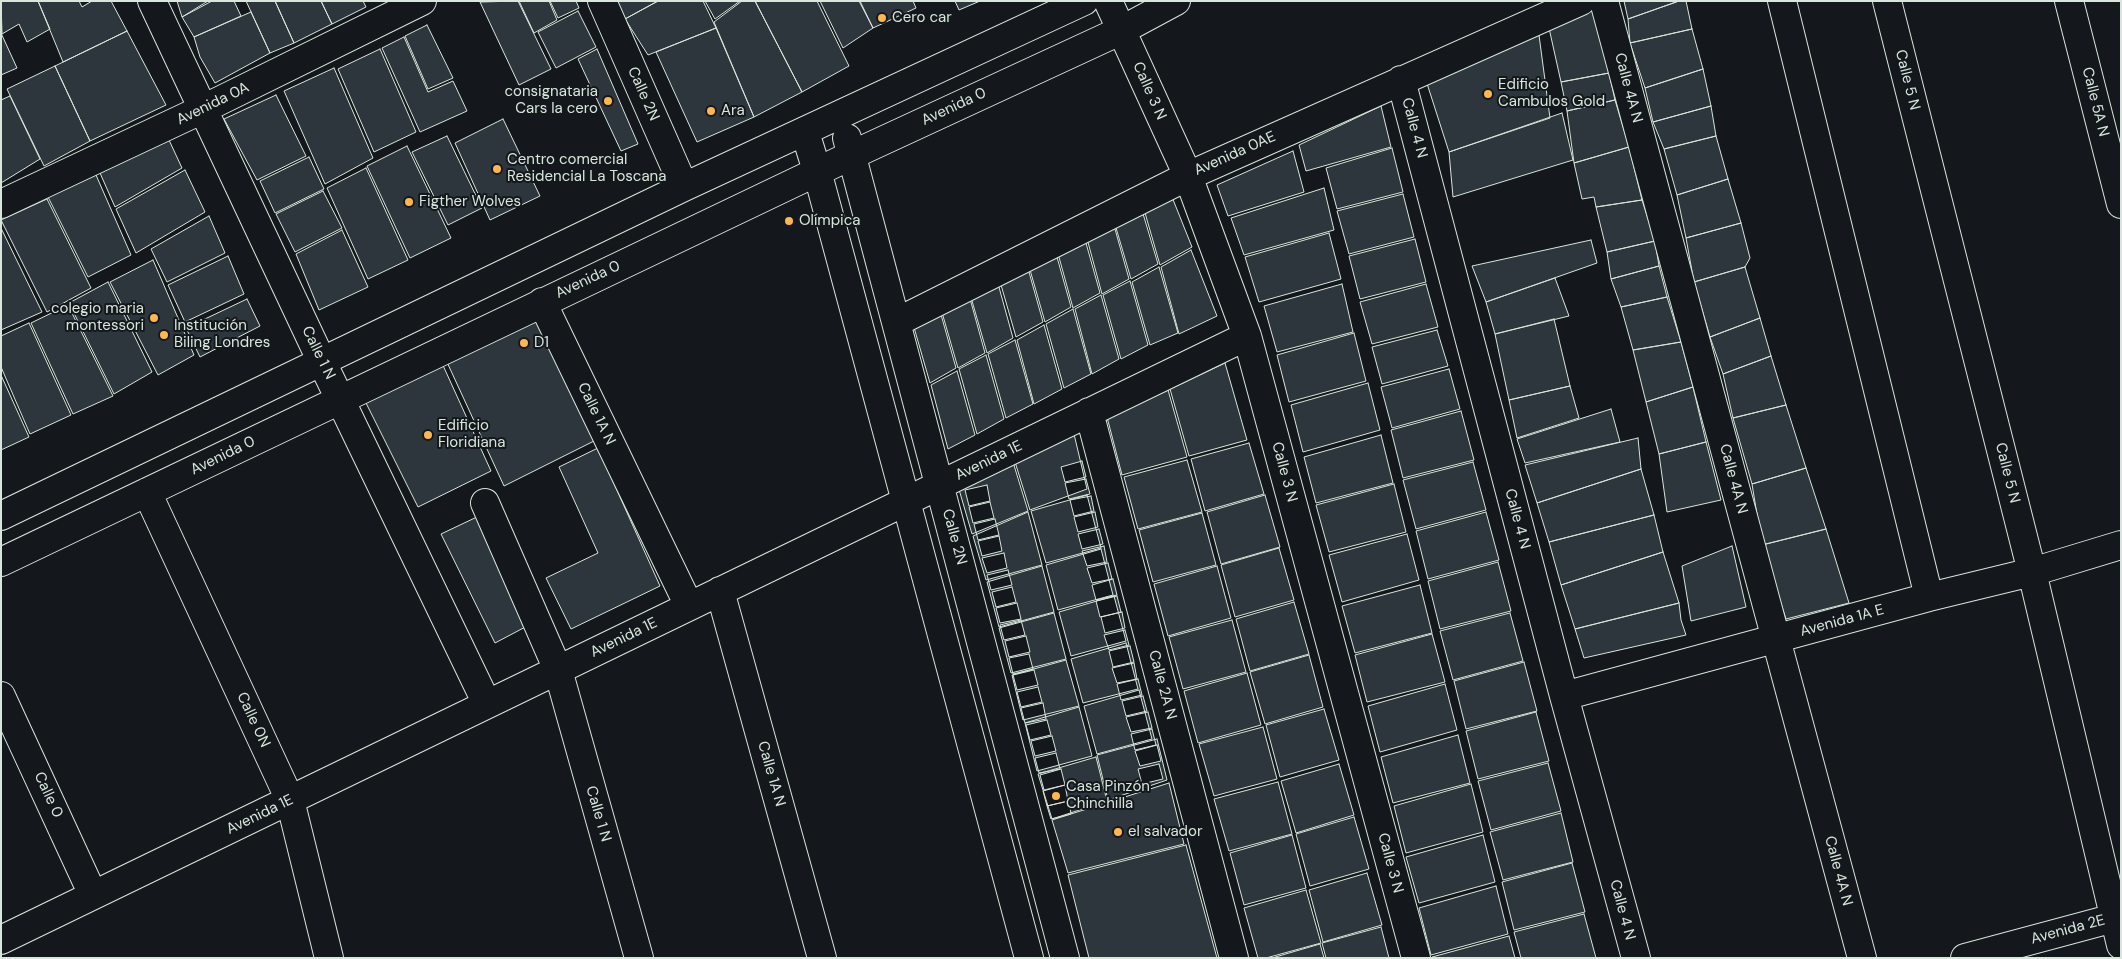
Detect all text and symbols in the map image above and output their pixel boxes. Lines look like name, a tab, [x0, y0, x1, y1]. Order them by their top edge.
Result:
place label: Cero car	[892, 9, 952, 27]
marker: Cero car	[876, 12, 888, 24]
street label: Calle 5 N	[1891, 48, 1923, 112]
street label: Calle 4A N	[1610, 51, 1646, 125]
street label: Calle 3 N	[1128, 59, 1170, 123]
street label: Calle 2N	[623, 64, 663, 124]
street label: Calle 5A N	[2078, 65, 2112, 139]
place label: Edificio Cambulos Gold	[1498, 76, 1605, 111]
street label: Avenida 0A	[174, 79, 252, 129]
place label: consignataria Cars la cero	[505, 83, 598, 118]
street label: Avenida 0	[919, 84, 989, 130]
marker: Edificio Cambulos Gold	[1482, 88, 1494, 100]
marker: consignataria Cars la cero	[602, 95, 614, 107]
street label: Calle 4 N	[1397, 96, 1431, 160]
place label: Ara	[721, 102, 745, 120]
marker: Ara	[705, 105, 717, 117]
street label: Avenida 0AE	[1192, 128, 1278, 180]
place label: Centro comercial Residencial La Toscana	[507, 151, 666, 186]
marker: Centro comercial Residencial La Toscana	[491, 163, 503, 175]
place label: Figther Wolves	[419, 193, 521, 211]
marker: Figther Wolves	[403, 196, 415, 208]
place label: Olímpica	[799, 212, 860, 230]
marker: Olímpica	[783, 215, 795, 227]
street label: Avenida 0	[553, 257, 623, 303]
place label: colegio maria montessori	[51, 300, 144, 335]
marker: colegio maria montessori	[148, 312, 160, 324]
place label: Institución Biling Londres	[174, 317, 270, 352]
street label: Calle 1 N	[297, 323, 339, 383]
marker: Institución Biling Londres	[158, 329, 170, 341]
place label: D1	[534, 334, 549, 352]
marker: D1	[518, 337, 530, 349]
street label: Calle 1A N	[573, 380, 619, 448]
place label: Edificio Floridiana	[438, 417, 505, 452]
marker: Edificio Floridiana	[422, 429, 434, 441]
street label: Avenida 0	[188, 433, 258, 479]
street label: Avenida 1E	[953, 437, 1025, 485]
street label: Calle 3 N	[1267, 440, 1301, 504]
street label: Calle 5 N	[1991, 441, 2023, 505]
street label: Calle 4A N	[1715, 442, 1751, 516]
street label: Calle 4 N	[1500, 487, 1534, 551]
street label: Calle 2N	[938, 507, 970, 567]
street label: Avenida 1A E	[1798, 601, 1886, 641]
street label: Avenida 1E	[588, 614, 660, 662]
street label: Calle 2A N	[1144, 648, 1180, 722]
street label: Calle 0N	[232, 690, 274, 750]
street label: Calle 1A N	[753, 739, 789, 809]
street label: Calle 0	[30, 769, 66, 821]
place label: Casa Pinzón Chinchilla	[1066, 778, 1150, 813]
street label: Calle 1 N	[581, 784, 615, 844]
marker: Casa Pinzón Chinchilla	[1050, 790, 1062, 802]
street label: Avenida 1E	[224, 791, 296, 839]
place label: el salvador	[1128, 823, 1202, 841]
marker: el salvador	[1112, 826, 1124, 838]
street label: Calle 3 N	[1373, 831, 1407, 895]
street label: Calle 4A N	[1820, 834, 1856, 908]
street label: Calle 4 N	[1605, 878, 1639, 942]
street label: Avenida 2E	[2029, 911, 2107, 949]

